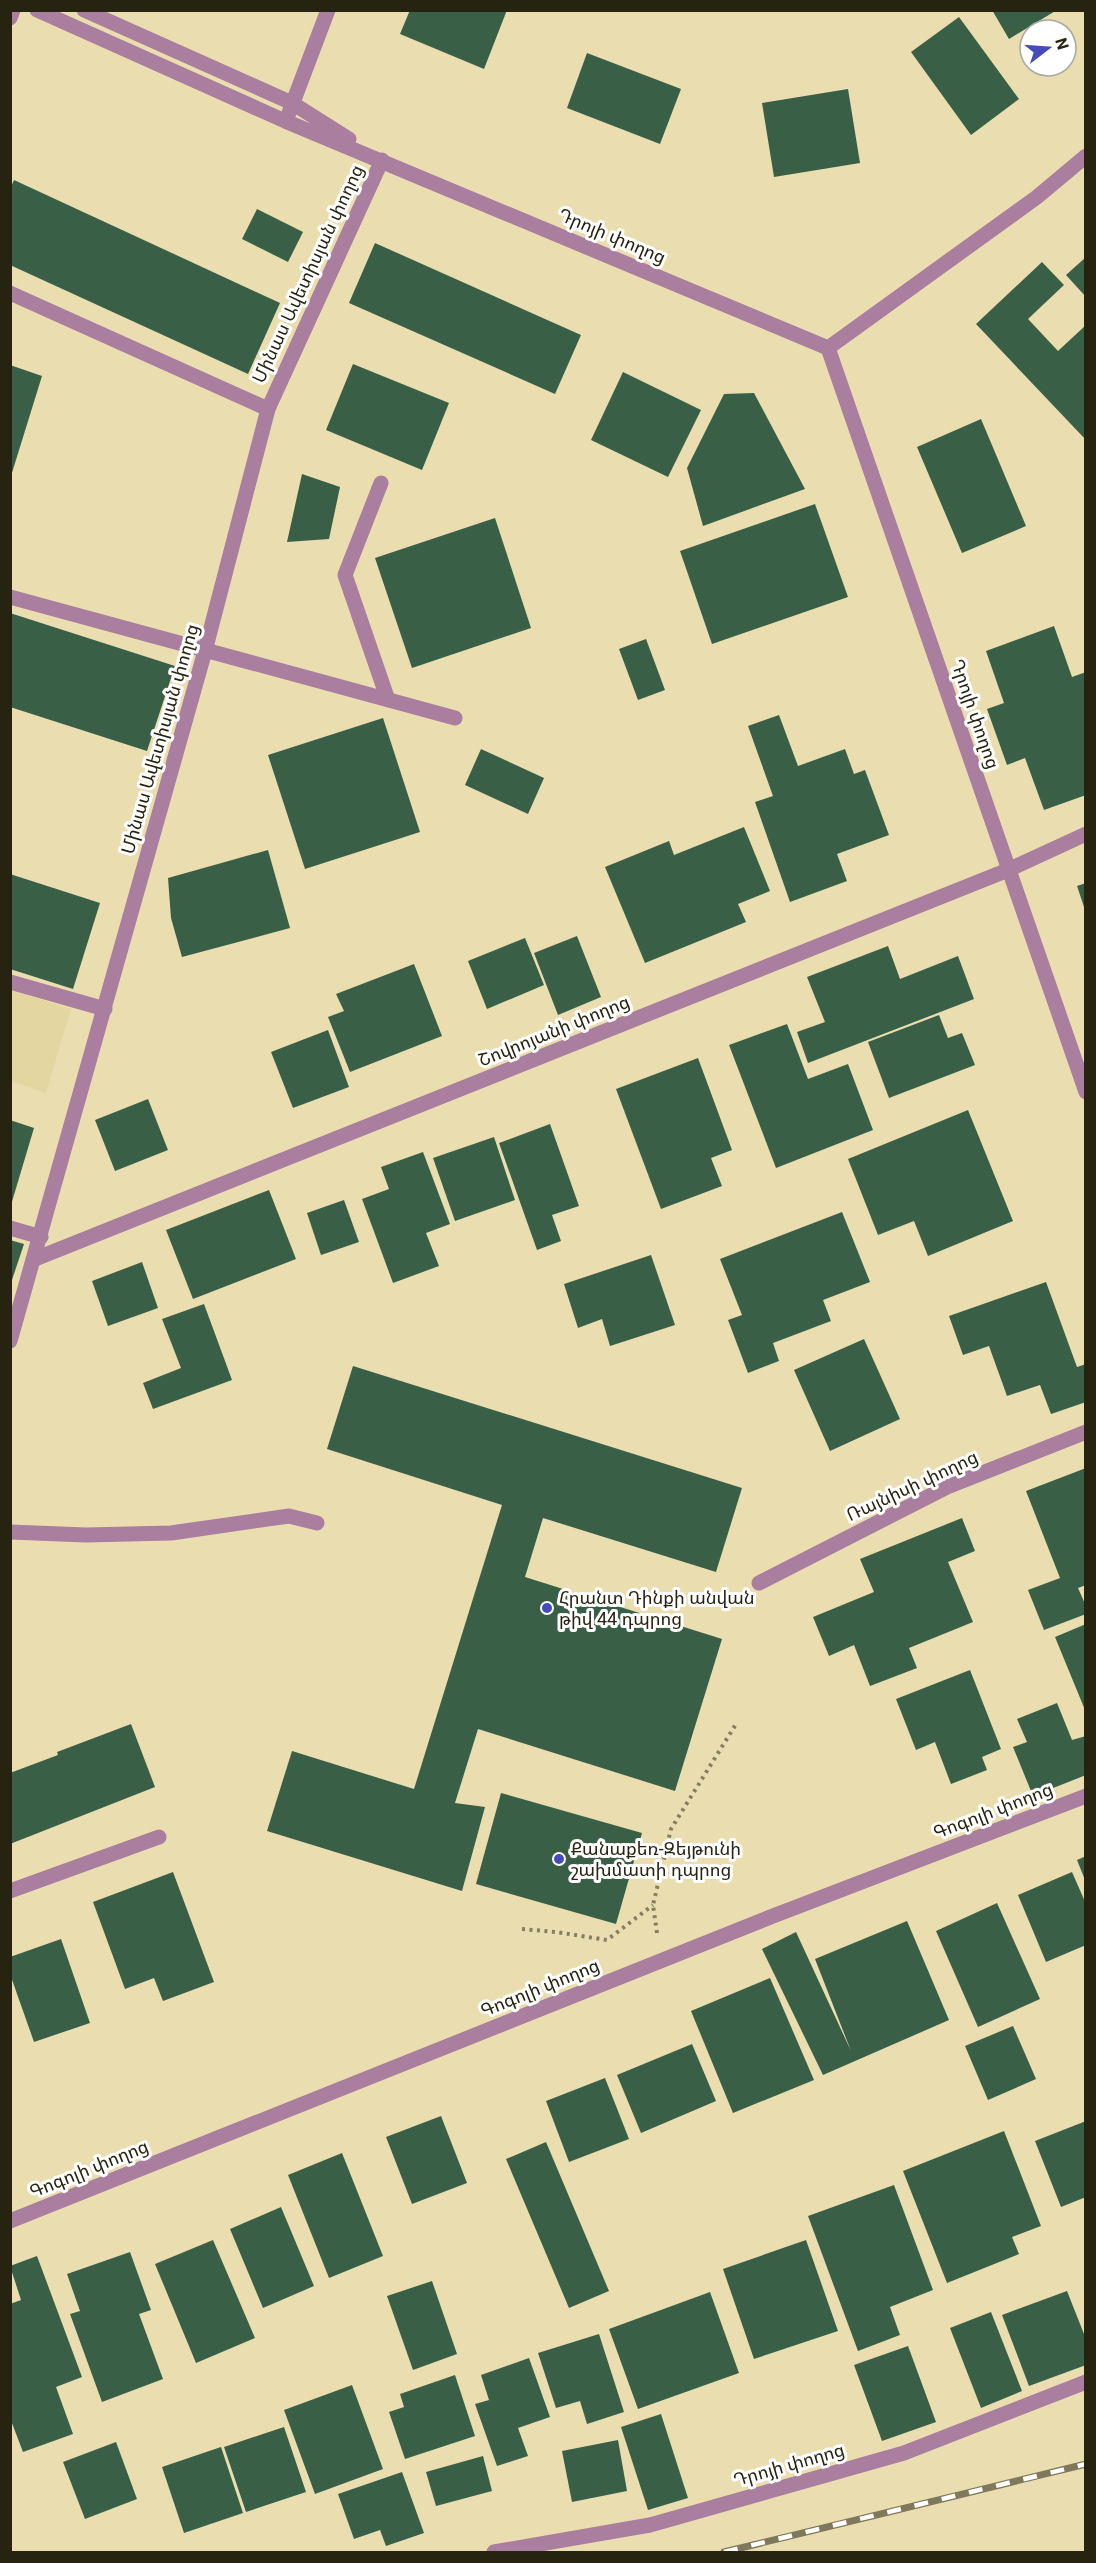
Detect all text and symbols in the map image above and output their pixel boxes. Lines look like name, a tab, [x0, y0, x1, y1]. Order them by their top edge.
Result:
north arrow	[1018, 18, 1078, 78]
text: N	[1051, 36, 1073, 52]
street label: Մինաս Ավետիսյան փողոց	[248, 161, 367, 386]
street label: Դրոյի փողոց	[555, 203, 669, 268]
street label: Մինաս Ավետիսյան փողոց	[117, 621, 202, 856]
street label: Դրոյի փողոց	[947, 656, 1004, 771]
street label: Շովրոյանի փողոց	[475, 991, 632, 1070]
street label: Ռայնիսի փողոց	[843, 1446, 981, 1525]
place label: Հրանտ Դինքի անվան թիվ 44 դպրոց	[559, 1587, 755, 1629]
marker: Հրանտ Դինքի անվան թիվ 44 դպրոց	[540, 1601, 554, 1615]
street label: Գոգոլի փողոց	[930, 1778, 1056, 1843]
place label: Քանաքեռ-Զեյթունի շախմատի դպրոց	[571, 1838, 741, 1880]
marker: Քանաքեռ-Զեյթունի շախմատի դպրոց	[552, 1852, 566, 1866]
street label: Գոգոլի փողոց	[477, 1954, 602, 2021]
street label: Գոգոլի փողոց	[26, 2135, 151, 2202]
street label: Դրոյի փողոց	[731, 2439, 847, 2490]

